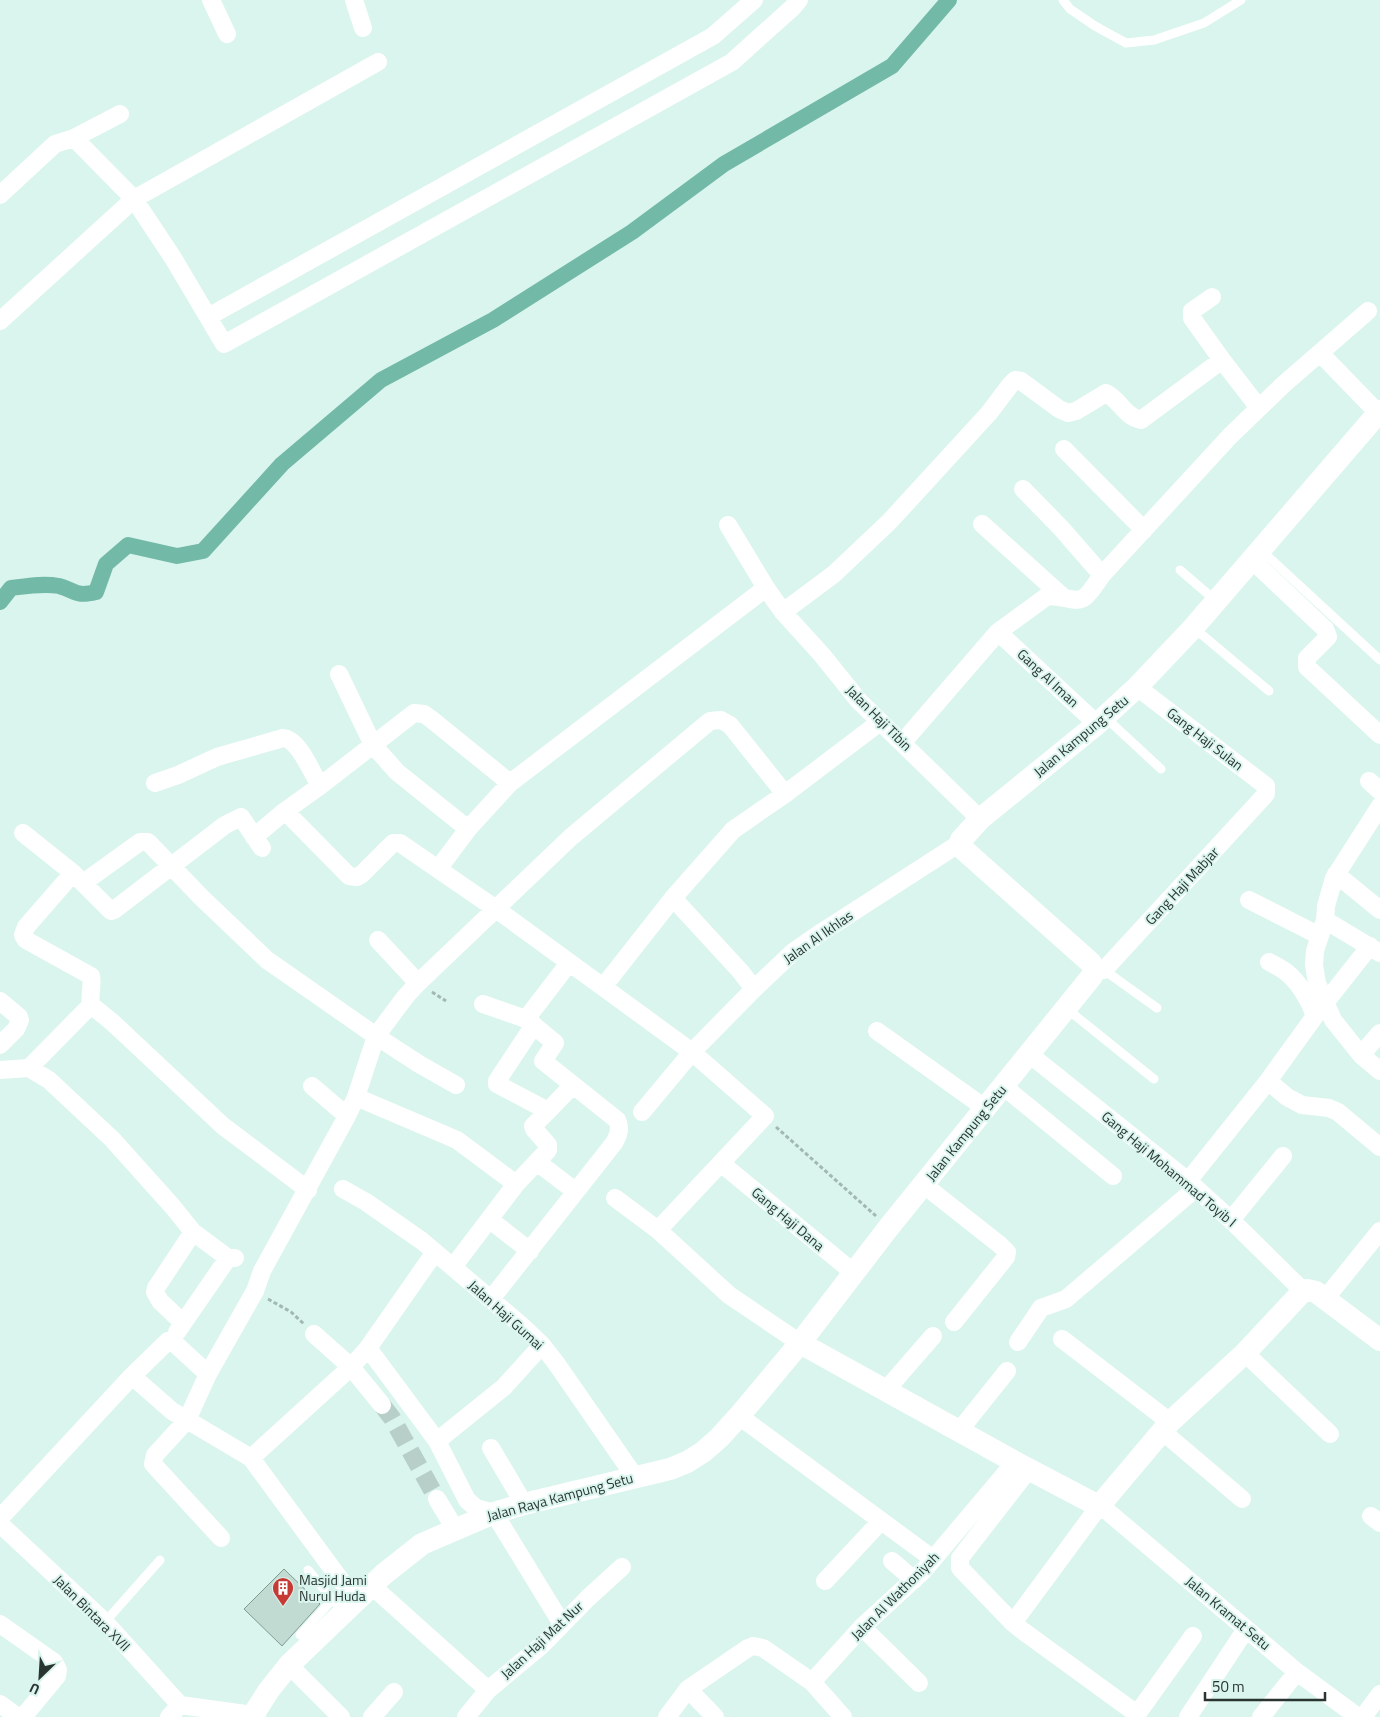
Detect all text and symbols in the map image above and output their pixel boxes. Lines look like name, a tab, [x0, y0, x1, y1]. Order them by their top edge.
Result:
street label: Gang Al Iman	[1013, 643, 1084, 712]
street label: Jalan Haji Tibin	[842, 680, 917, 755]
street label: Jalan Kampung Setu	[1029, 690, 1133, 782]
street label: Gang Haji Sulan	[1163, 702, 1248, 775]
street label: Gang Haji Mabjar	[1140, 842, 1224, 929]
street label: Jalan Al Ikhlas	[779, 905, 857, 968]
street label: Jalan Kampung Setu	[920, 1080, 1011, 1185]
street label: Gang Haji Mohammad Toyib I	[1097, 1106, 1241, 1232]
street label: Gang Haji Dana	[747, 1182, 829, 1255]
street label: Jalan Haji Gumai	[464, 1275, 549, 1354]
street label: Jalan Raya Kampung Setu	[484, 1467, 635, 1526]
street label: Jalan Al Wathoniyah	[846, 1547, 944, 1645]
place label: Masjid Jami Nurul Huda	[299, 1569, 367, 1606]
street label: Jalan Bintara XVII	[49, 1570, 135, 1656]
street label: Jalan Kramat Setu	[1181, 1571, 1275, 1655]
building icon: Masjid Jami Nurul Huda	[271, 1576, 295, 1607]
street label: Jalan Haji Mat Nur	[496, 1596, 588, 1683]
north arrow	[15, 1652, 65, 1702]
scale bar	[1205, 1670, 1325, 1702]
text: 50 m	[1212, 1675, 1245, 1698]
text: U	[26, 1678, 43, 1701]

